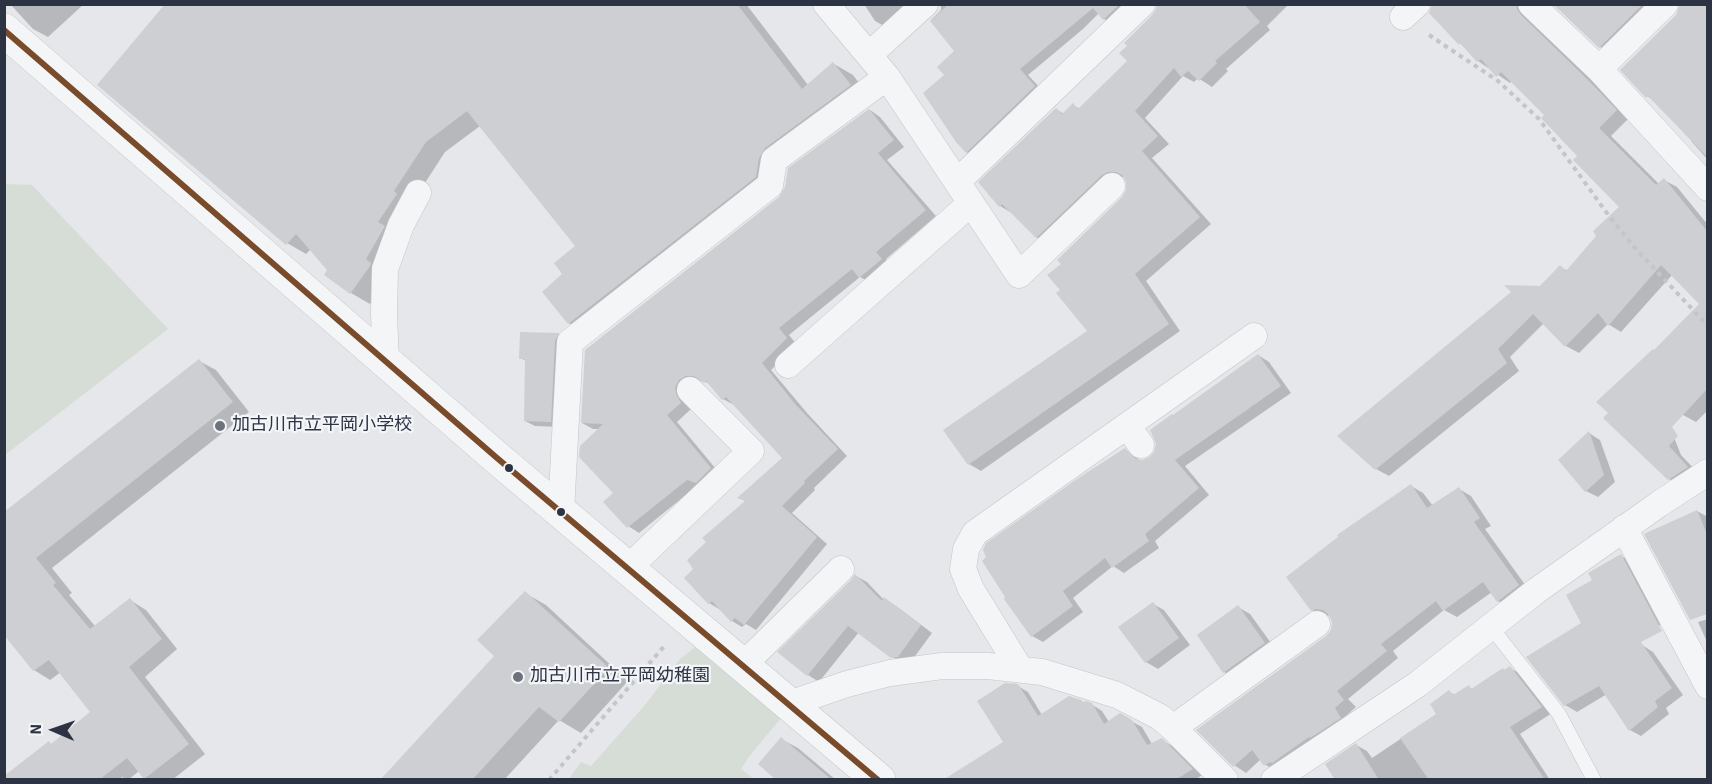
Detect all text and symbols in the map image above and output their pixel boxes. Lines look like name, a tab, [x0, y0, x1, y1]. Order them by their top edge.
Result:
place label: 加古川市立平岡小学校	[232, 415, 412, 437]
marker: 加古川市立平岡小学校	[213, 419, 227, 433]
unlabelled marker	[503, 462, 515, 474]
unlabelled marker	[555, 506, 567, 518]
place label: 加古川市立平岡幼稚園	[530, 666, 710, 688]
marker: 加古川市立平岡幼稚園	[511, 670, 525, 684]
north arrow	[24, 700, 84, 760]
text: N	[25, 724, 47, 735]

